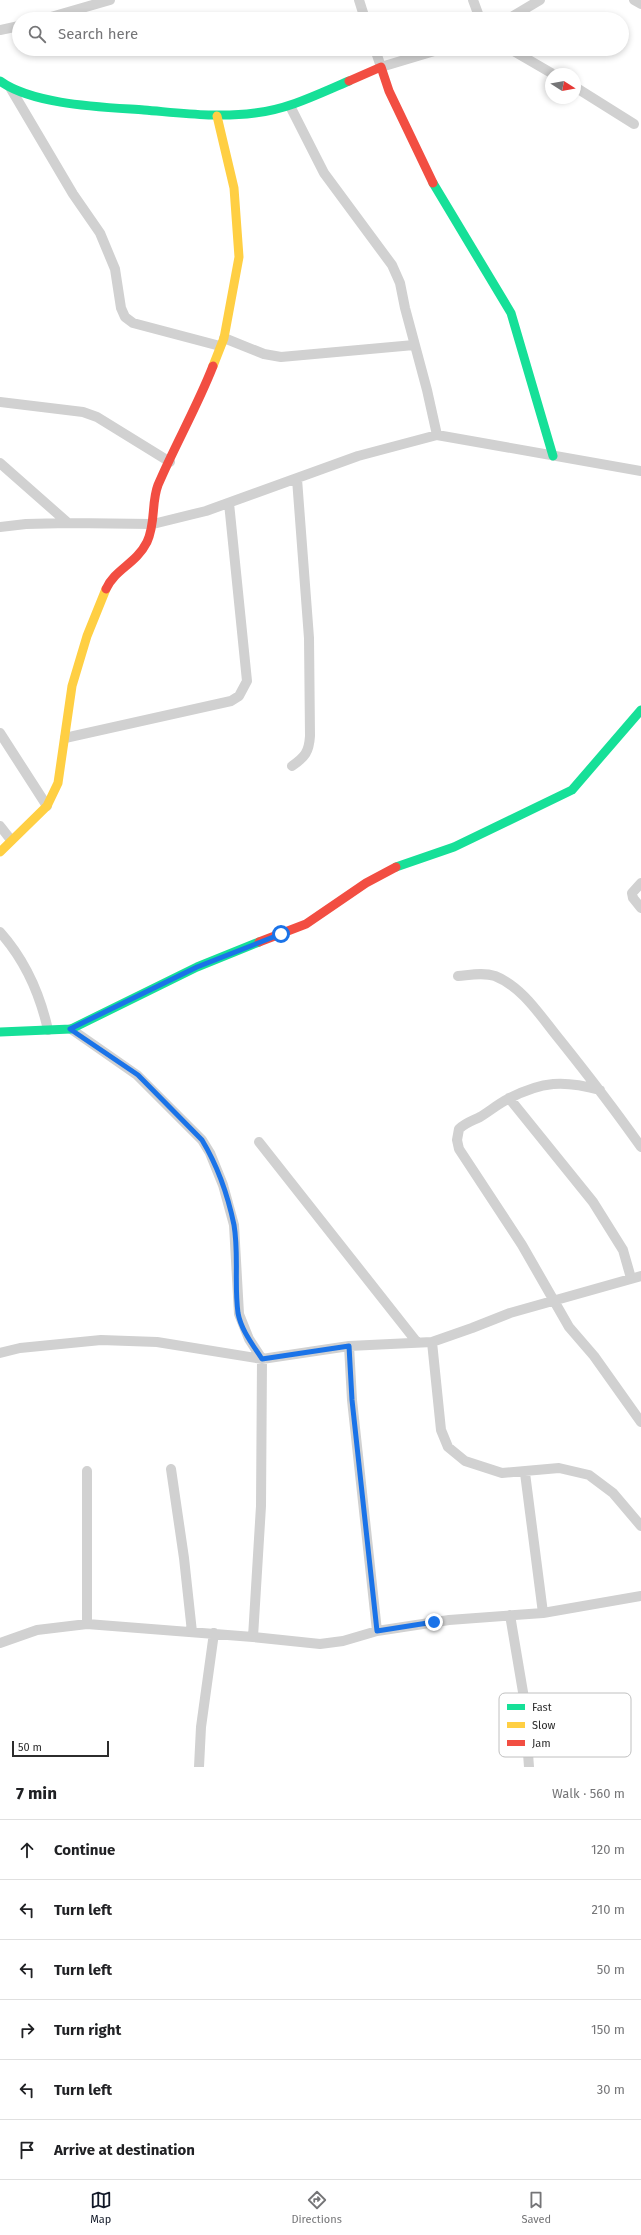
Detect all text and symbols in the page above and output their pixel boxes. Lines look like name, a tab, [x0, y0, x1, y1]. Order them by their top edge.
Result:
search box	[12, 12, 629, 56]
icon: search	[26, 23, 48, 45]
text: Search here	[58, 25, 138, 43]
north arrow	[545, 68, 581, 104]
route start	[272, 925, 290, 943]
route end	[425, 1613, 443, 1631]
legend	[499, 1693, 631, 1757]
text: Fast	[532, 1701, 552, 1714]
text: Slow	[532, 1719, 556, 1732]
text: Jam	[532, 1737, 551, 1750]
scale bar	[12, 1739, 109, 1758]
text: 50 m	[18, 1741, 42, 1754]
text: 7 min	[16, 1783, 57, 1804]
text: Walk · 560 m	[552, 1786, 625, 1801]
icon: ahead	[16, 1839, 38, 1861]
text: Continue	[54, 1841, 115, 1859]
text: 120 m	[591, 1842, 625, 1857]
icon: left	[16, 1899, 38, 1921]
text: Turn left	[54, 1901, 112, 1919]
text: 210 m	[591, 1902, 625, 1917]
icon: left	[16, 1959, 38, 1981]
text: Turn left	[54, 1961, 112, 1979]
text: 50 m	[597, 1962, 625, 1977]
icon: right	[16, 2019, 38, 2041]
text: Turn right	[54, 2021, 121, 2039]
text: 150 m	[591, 2022, 625, 2037]
icon: left	[16, 2079, 38, 2101]
text: Turn left	[54, 2081, 112, 2099]
text: 30 m	[597, 2082, 625, 2097]
icon: arrive	[16, 2139, 38, 2161]
text: Arrive at destination	[54, 2141, 195, 2159]
tab: Map	[90, 2189, 112, 2226]
tab: Directions	[291, 2189, 342, 2226]
tab: Saved	[521, 2189, 551, 2226]

